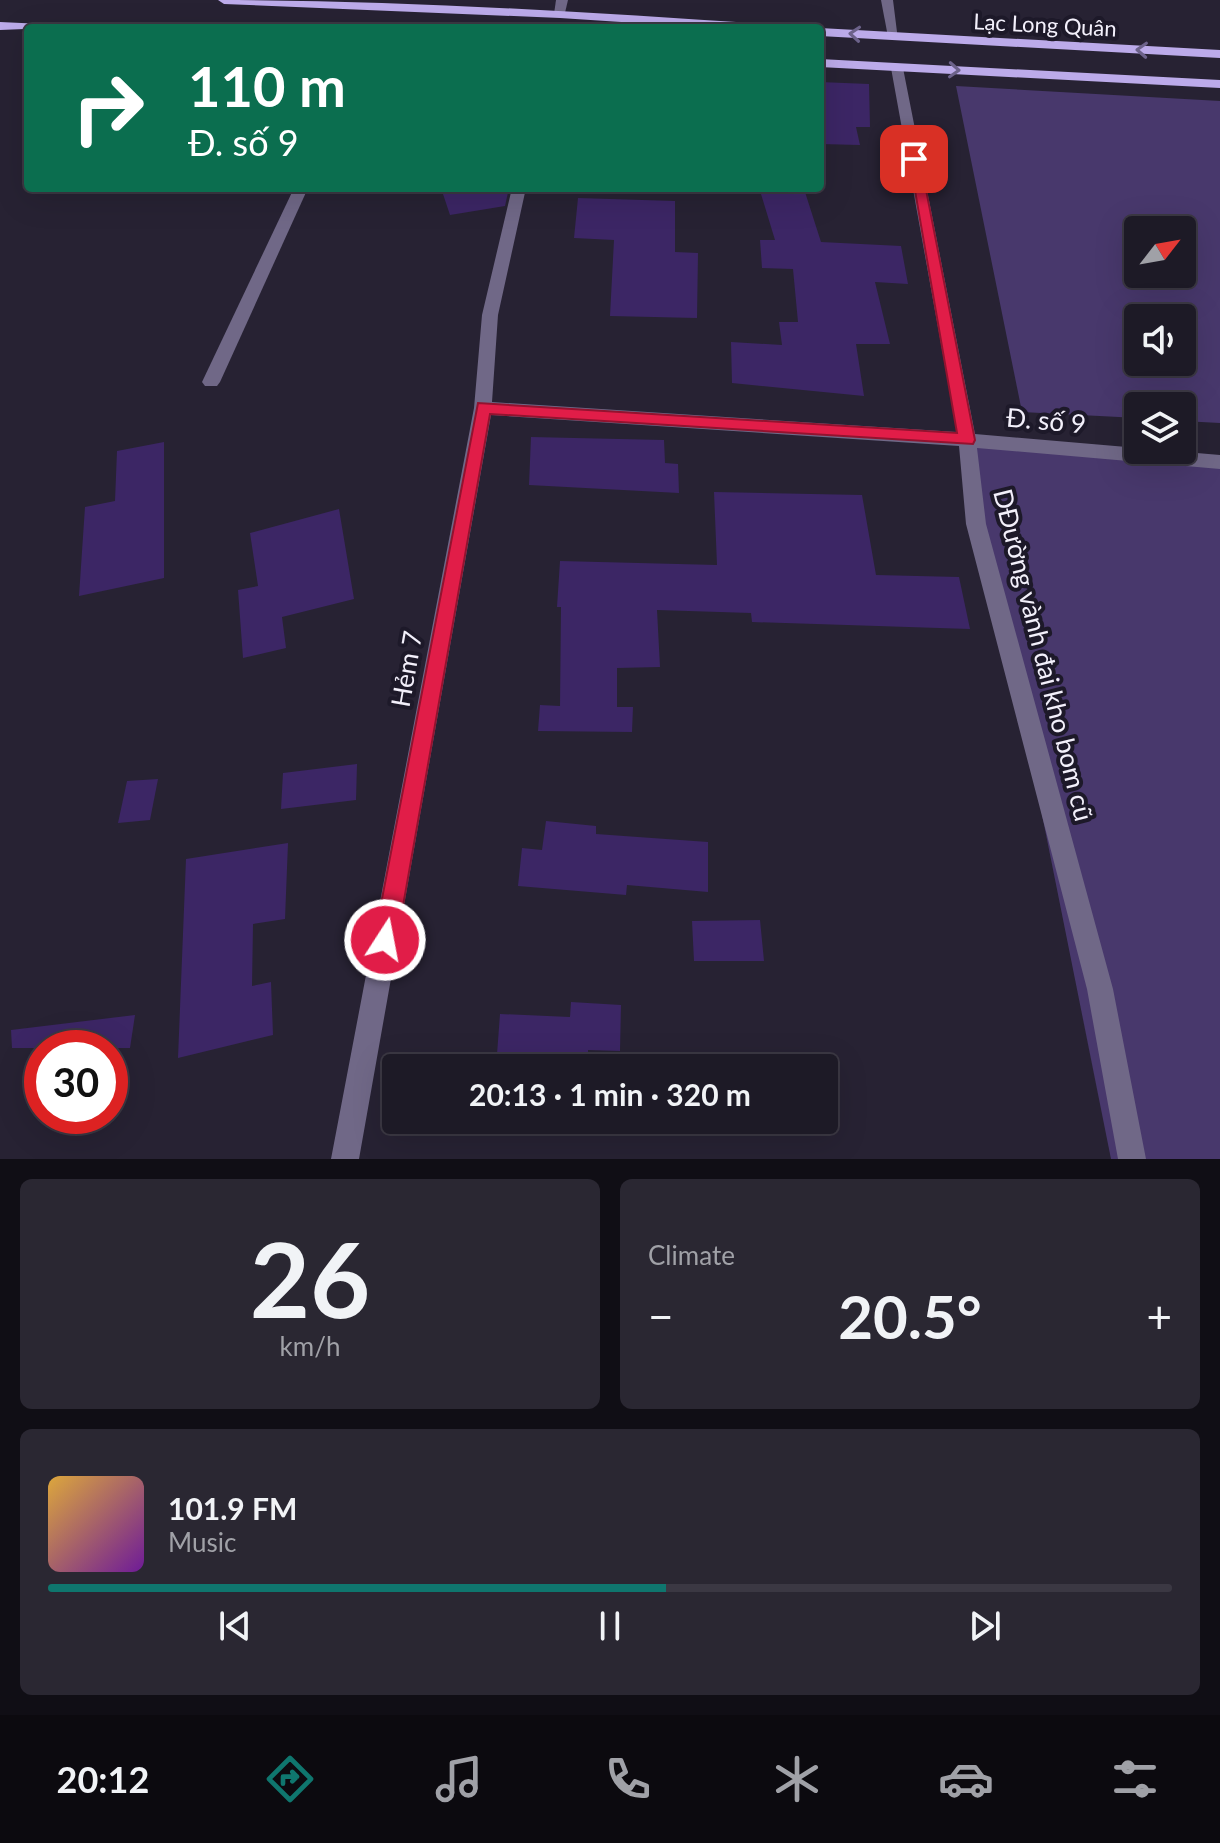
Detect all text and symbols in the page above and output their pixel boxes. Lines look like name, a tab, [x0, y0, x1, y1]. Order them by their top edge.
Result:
street label: Lạc Long Quân	[973, 7, 1117, 42]
one-way arrow	[848, 26, 861, 43]
one-way arrow	[1135, 42, 1148, 59]
text: 110 m	[188, 52, 346, 119]
icon: right	[56, 56, 160, 160]
one-way arrow	[948, 62, 961, 79]
text: Đ. số 9	[188, 120, 299, 164]
pin	[880, 125, 948, 193]
icon: arrive	[892, 137, 936, 181]
north arrow	[1124, 216, 1196, 288]
map controls	[1124, 216, 1196, 464]
button: sound	[1124, 304, 1196, 376]
button: layers	[1124, 392, 1196, 464]
street label: Đ. số 9	[1005, 401, 1087, 439]
street label: DĐường vành đai kho bom cũ	[987, 485, 1101, 824]
street label: Hẻm 7	[384, 628, 428, 709]
position arrow	[343, 898, 427, 982]
speed limit sign: 30	[24, 1030, 128, 1134]
text: 20:13 · 1 min · 320 m	[469, 1076, 751, 1112]
text: 26	[250, 1215, 370, 1340]
text: Climate	[648, 1239, 735, 1271]
text: 20.5°	[838, 1280, 982, 1352]
text: −	[648, 1290, 674, 1342]
text: +	[1146, 1290, 1172, 1342]
text: km/h	[280, 1330, 340, 1362]
text: 101.9 FM	[168, 1490, 297, 1526]
text: Music	[168, 1526, 236, 1558]
icon: previous	[213, 1604, 257, 1648]
icon: pause	[588, 1604, 632, 1648]
icon: next	[963, 1604, 1007, 1648]
icon: directions	[262, 1751, 318, 1807]
icon: music	[431, 1751, 487, 1807]
icon: phone	[600, 1751, 656, 1807]
icon: climate	[769, 1751, 825, 1807]
icon: car	[938, 1751, 994, 1807]
icon: filters	[1107, 1751, 1163, 1807]
text: 20:12	[57, 1757, 149, 1801]

